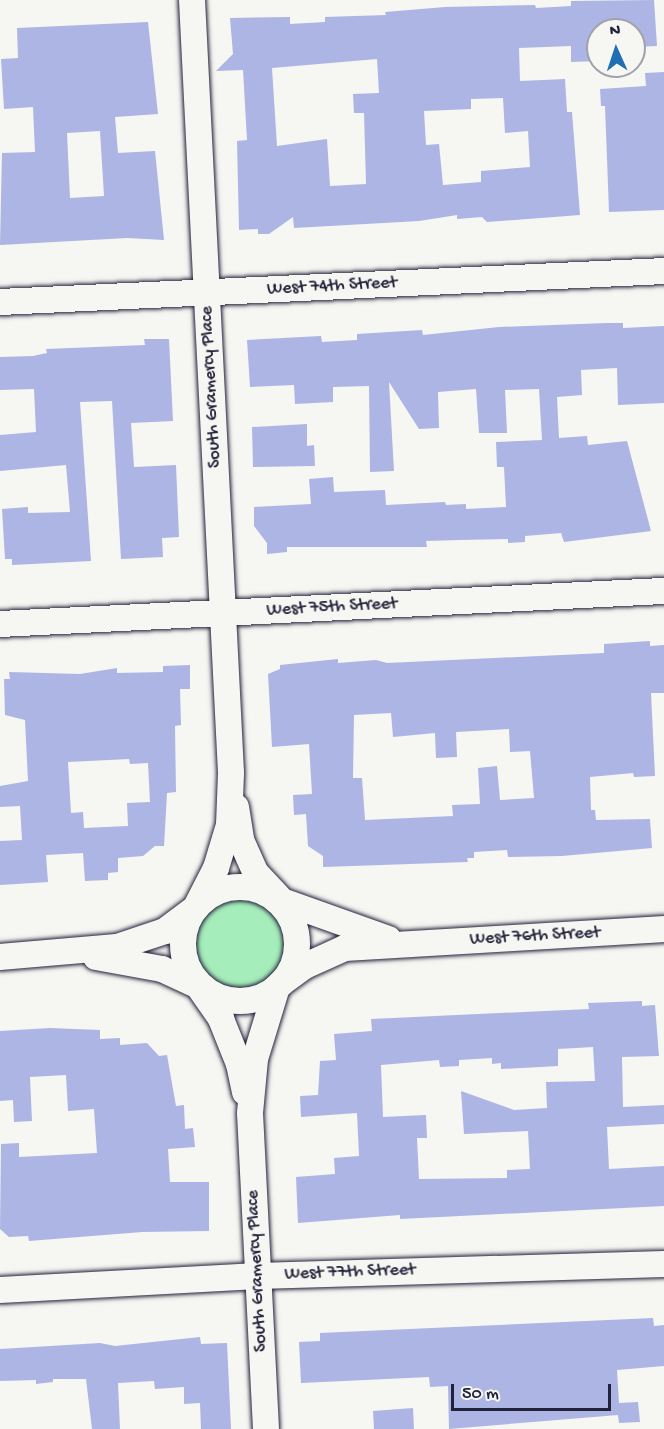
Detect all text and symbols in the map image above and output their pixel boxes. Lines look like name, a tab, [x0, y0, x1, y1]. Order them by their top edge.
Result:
north arrow	[586, 18, 646, 78]
text: N	[609, 22, 621, 41]
street label: West 74th Street	[267, 273, 397, 301]
street label: South Gramercy Place	[197, 305, 227, 469]
street label: West 75th Street	[266, 594, 398, 622]
street label: West 76th Street	[469, 923, 601, 951]
street label: South Gramercy Place	[243, 1189, 273, 1353]
street label: West 77th Street	[284, 1260, 416, 1286]
scale bar	[454, 1372, 614, 1410]
text: 50 m	[462, 1384, 499, 1405]

